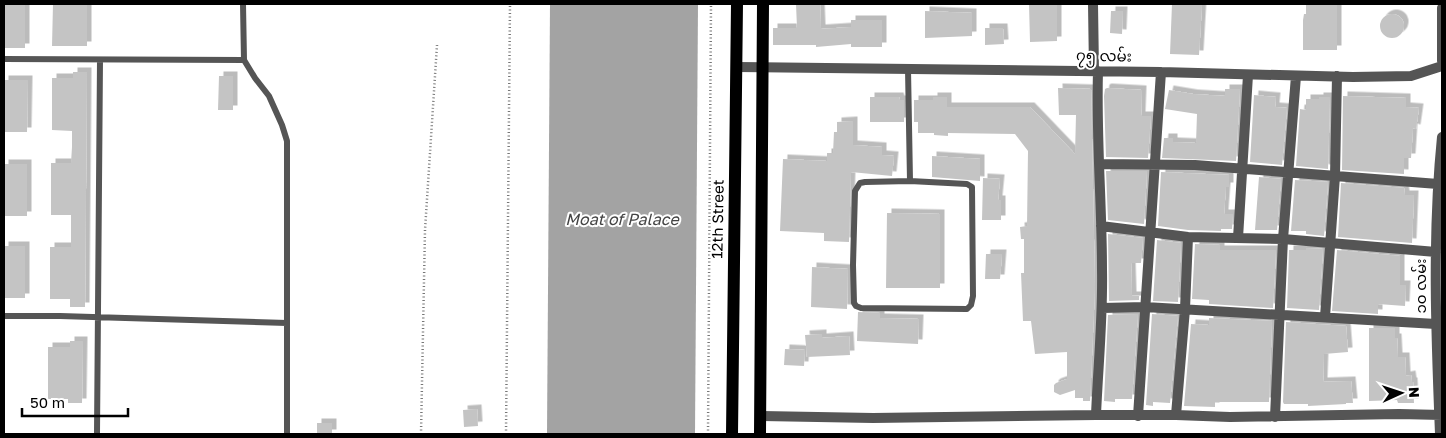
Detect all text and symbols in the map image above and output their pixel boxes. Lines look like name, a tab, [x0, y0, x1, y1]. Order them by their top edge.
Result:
street label: ၇၅ လမ်း	[1076, 46, 1132, 68]
street label: 12th Street	[707, 179, 727, 259]
water label: Moat of Palace	[565, 209, 680, 229]
street label: ၁၀ လမ်း	[1411, 258, 1429, 314]
north arrow	[1376, 368, 1426, 418]
scale bar	[22, 386, 129, 418]
text: N	[1406, 387, 1423, 398]
text: 50 m	[30, 393, 65, 411]

